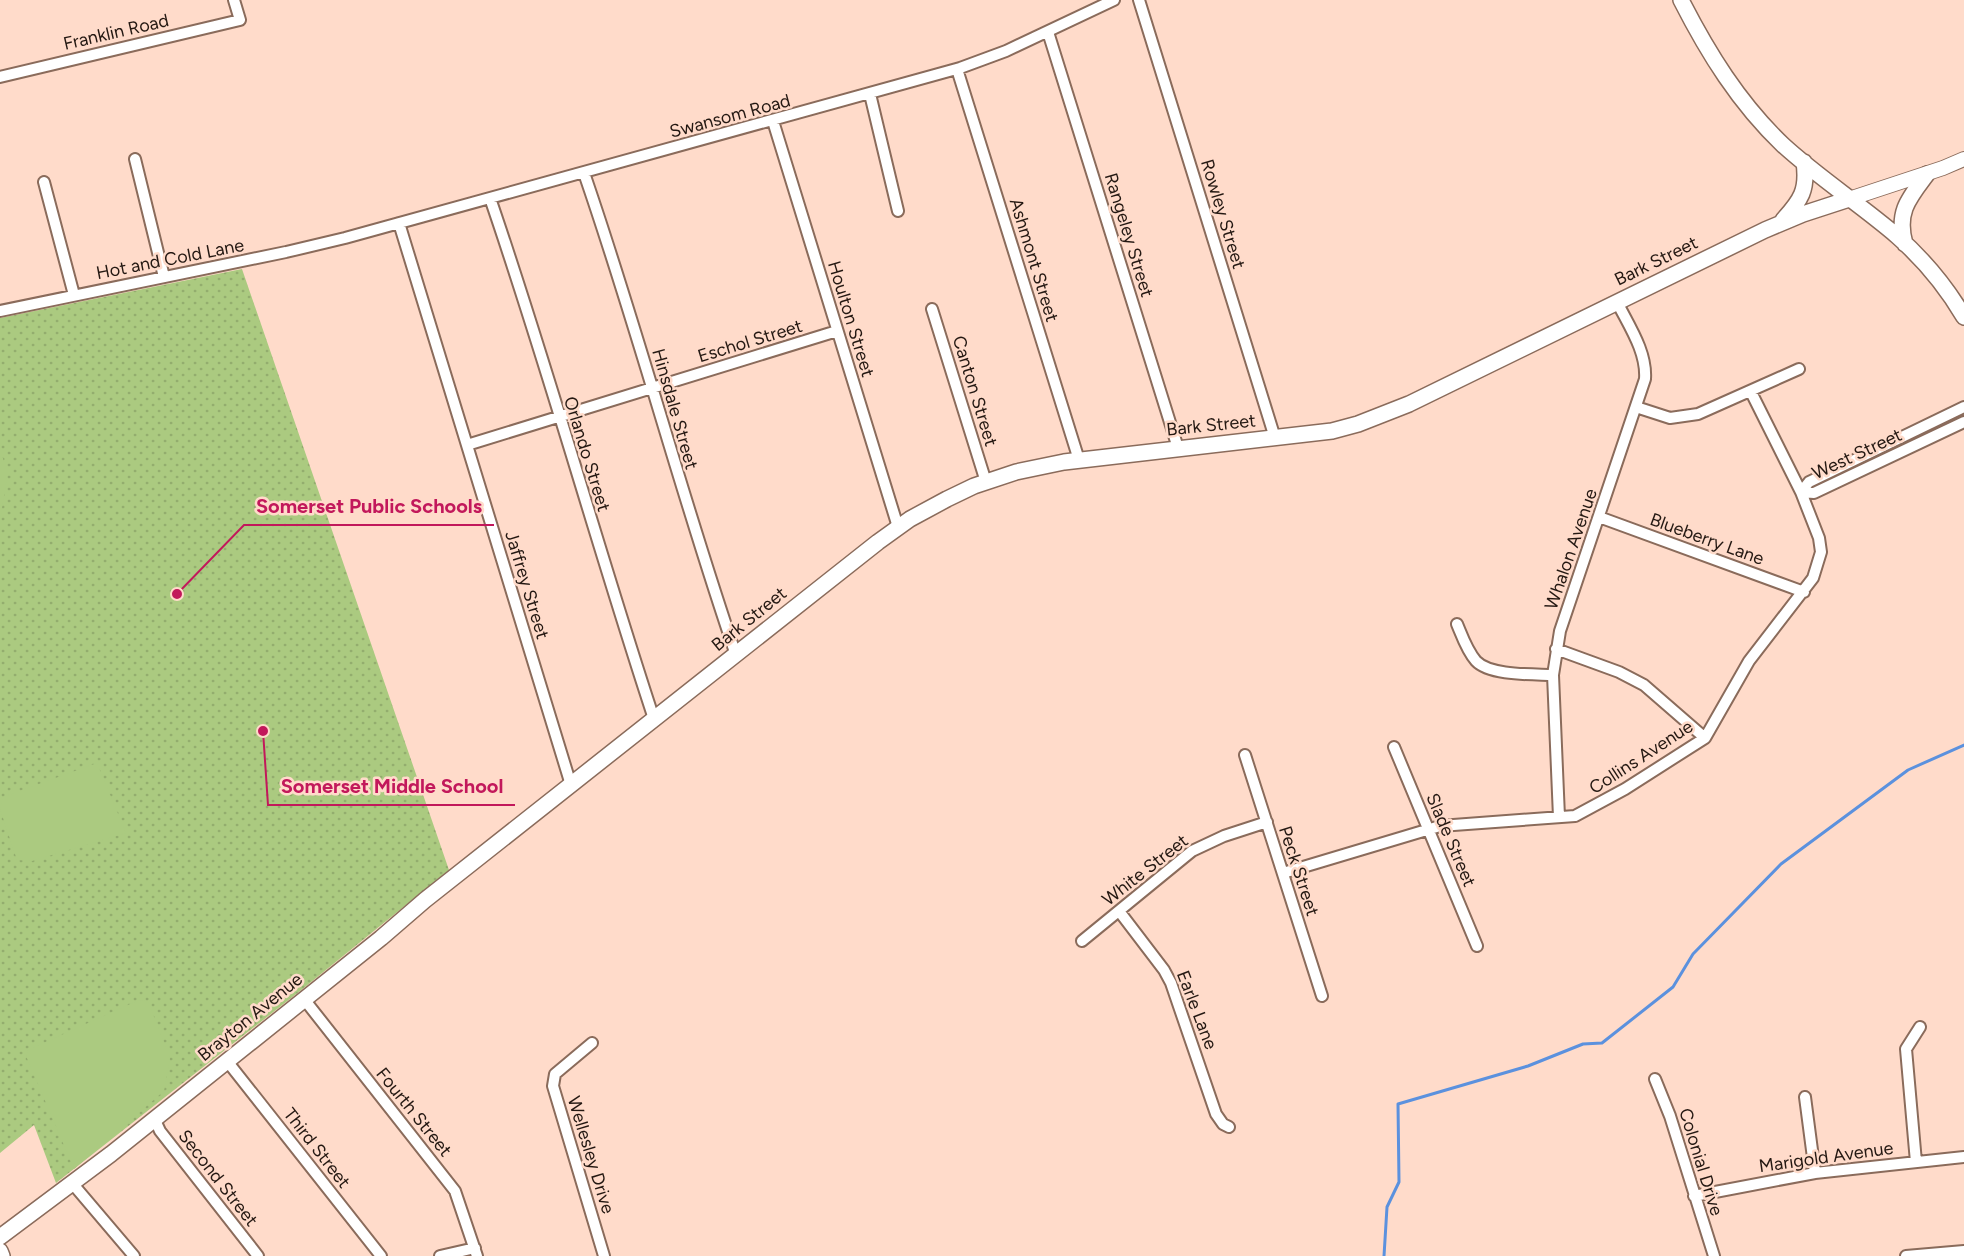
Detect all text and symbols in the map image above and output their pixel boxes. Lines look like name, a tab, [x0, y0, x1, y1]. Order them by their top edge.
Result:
street label: Franklin Road	[61, 9, 171, 55]
street label: Swansom Road	[667, 89, 793, 143]
street label: Rowley Street	[1196, 157, 1250, 272]
street label: Rangeley Street	[1100, 170, 1158, 300]
street label: Ashmont Street	[1005, 196, 1063, 325]
street label: Bark Street	[1611, 231, 1701, 291]
street label: Hot and Cold Lane	[94, 234, 246, 284]
street label: Houlton Street	[823, 258, 879, 380]
street label: Eschol Street	[695, 315, 805, 367]
street label: Canton Street	[948, 333, 1002, 449]
street label: Hinsdale Street	[647, 346, 703, 472]
street label: Orlando Street	[559, 394, 615, 514]
street label: Bark Street	[1165, 409, 1257, 441]
street label: West Street	[1809, 424, 1906, 484]
street label: Whalon Avenue	[1540, 486, 1602, 612]
callout: Somerset Public Schools	[244, 487, 494, 525]
text: Somerset Public Schools	[256, 494, 482, 518]
street label: Blueberry Lane	[1647, 508, 1767, 570]
street label: Jaffrey Street	[500, 528, 554, 642]
street label: Bark Street	[707, 582, 791, 656]
street label: Collins Avenue	[1585, 715, 1697, 799]
callout: Somerset Middle School	[268, 767, 515, 805]
text: Somerset Middle School	[281, 774, 503, 798]
street label: Slade Street	[1421, 790, 1481, 890]
street label: Peck Street	[1274, 823, 1324, 919]
street label: White Street	[1098, 830, 1192, 910]
street label: Brayton Avenue	[193, 968, 307, 1066]
street label: Earle Lane	[1172, 968, 1222, 1053]
street label: Fourth Street	[371, 1063, 457, 1161]
street label: Wellesley Drive	[563, 1094, 619, 1217]
street label: Third Street	[279, 1104, 355, 1193]
street label: Colonial Drive	[1674, 1106, 1728, 1219]
street label: Second Street	[173, 1125, 263, 1231]
street label: Marigold Avenue	[1757, 1137, 1895, 1177]

